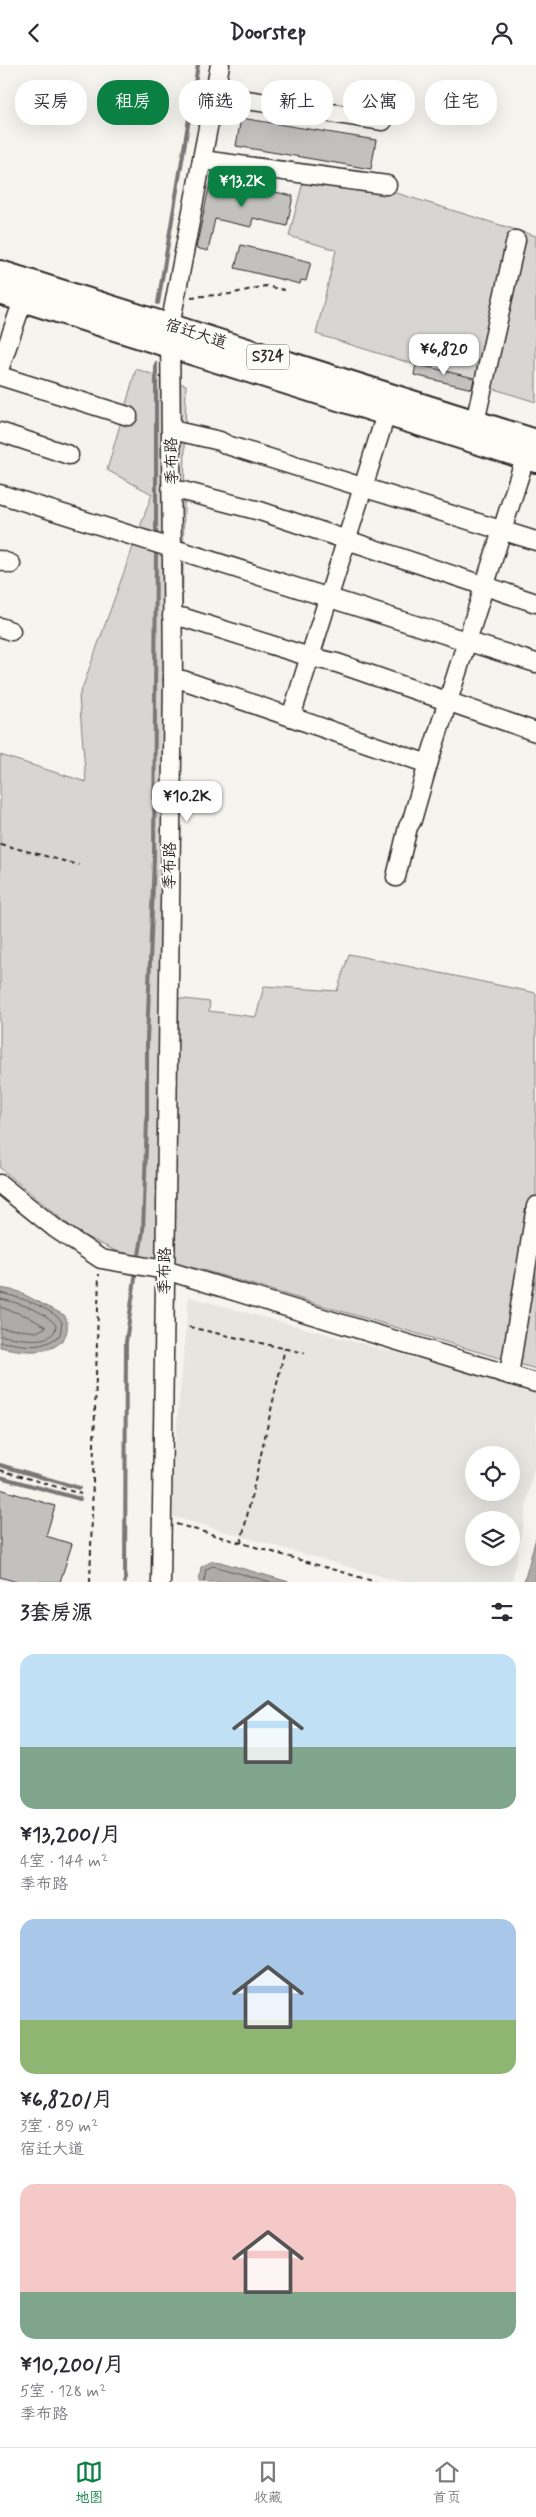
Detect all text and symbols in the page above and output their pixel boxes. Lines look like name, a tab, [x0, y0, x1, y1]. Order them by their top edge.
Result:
icon: back	[20, 19, 48, 47]
text: Doorstep	[230, 19, 306, 47]
icon: person	[488, 19, 516, 47]
chip: 买房	[15, 80, 87, 125]
chip: 租房	[97, 80, 169, 125]
chip: 筛选	[179, 80, 251, 125]
chip: 新上	[261, 80, 333, 125]
chip: 公寓	[343, 80, 415, 125]
chip: 住宅	[425, 80, 497, 125]
pin: ¥13.2K	[201, 165, 283, 208]
text: ¥13.2K	[219, 171, 265, 192]
street label: 宿迁大道	[162, 314, 230, 354]
pin: ¥6,820	[403, 333, 485, 376]
text: ¥6,820	[420, 339, 468, 360]
road number: S324	[247, 345, 289, 369]
street label: 季布路	[161, 437, 183, 485]
pin: ¥10.2K	[146, 781, 228, 823]
text: ¥10.2K	[163, 786, 211, 807]
street label: 季布路	[159, 842, 181, 890]
street label: 季布路	[154, 1247, 176, 1295]
map controls	[465, 1446, 520, 1566]
button: locate	[465, 1446, 520, 1501]
button: layers	[465, 1511, 520, 1566]
icon: filters	[488, 1598, 516, 1626]
text: 3套房源	[20, 1599, 93, 1627]
icon: home	[223, 1687, 313, 1777]
text: ¥13,200/月	[20, 1821, 121, 1849]
text: 4室 · 144 m²	[20, 1851, 108, 1872]
text: 季布路	[20, 1874, 68, 1895]
icon: home	[223, 1952, 313, 2042]
text: ¥6,820/月	[20, 2086, 113, 2114]
text: 3室 · 89 m²	[20, 2116, 98, 2137]
text: 宿迁大道	[20, 2139, 84, 2160]
icon: home	[223, 2217, 313, 2307]
text: ¥10,200/月	[20, 2351, 124, 2379]
text: 5室 · 128 m²	[20, 2381, 106, 2402]
text: 季布路	[20, 2404, 68, 2425]
tab: 地图	[75, 2458, 103, 2507]
tab: 收藏	[254, 2458, 282, 2507]
tab: 首页	[433, 2458, 461, 2507]

